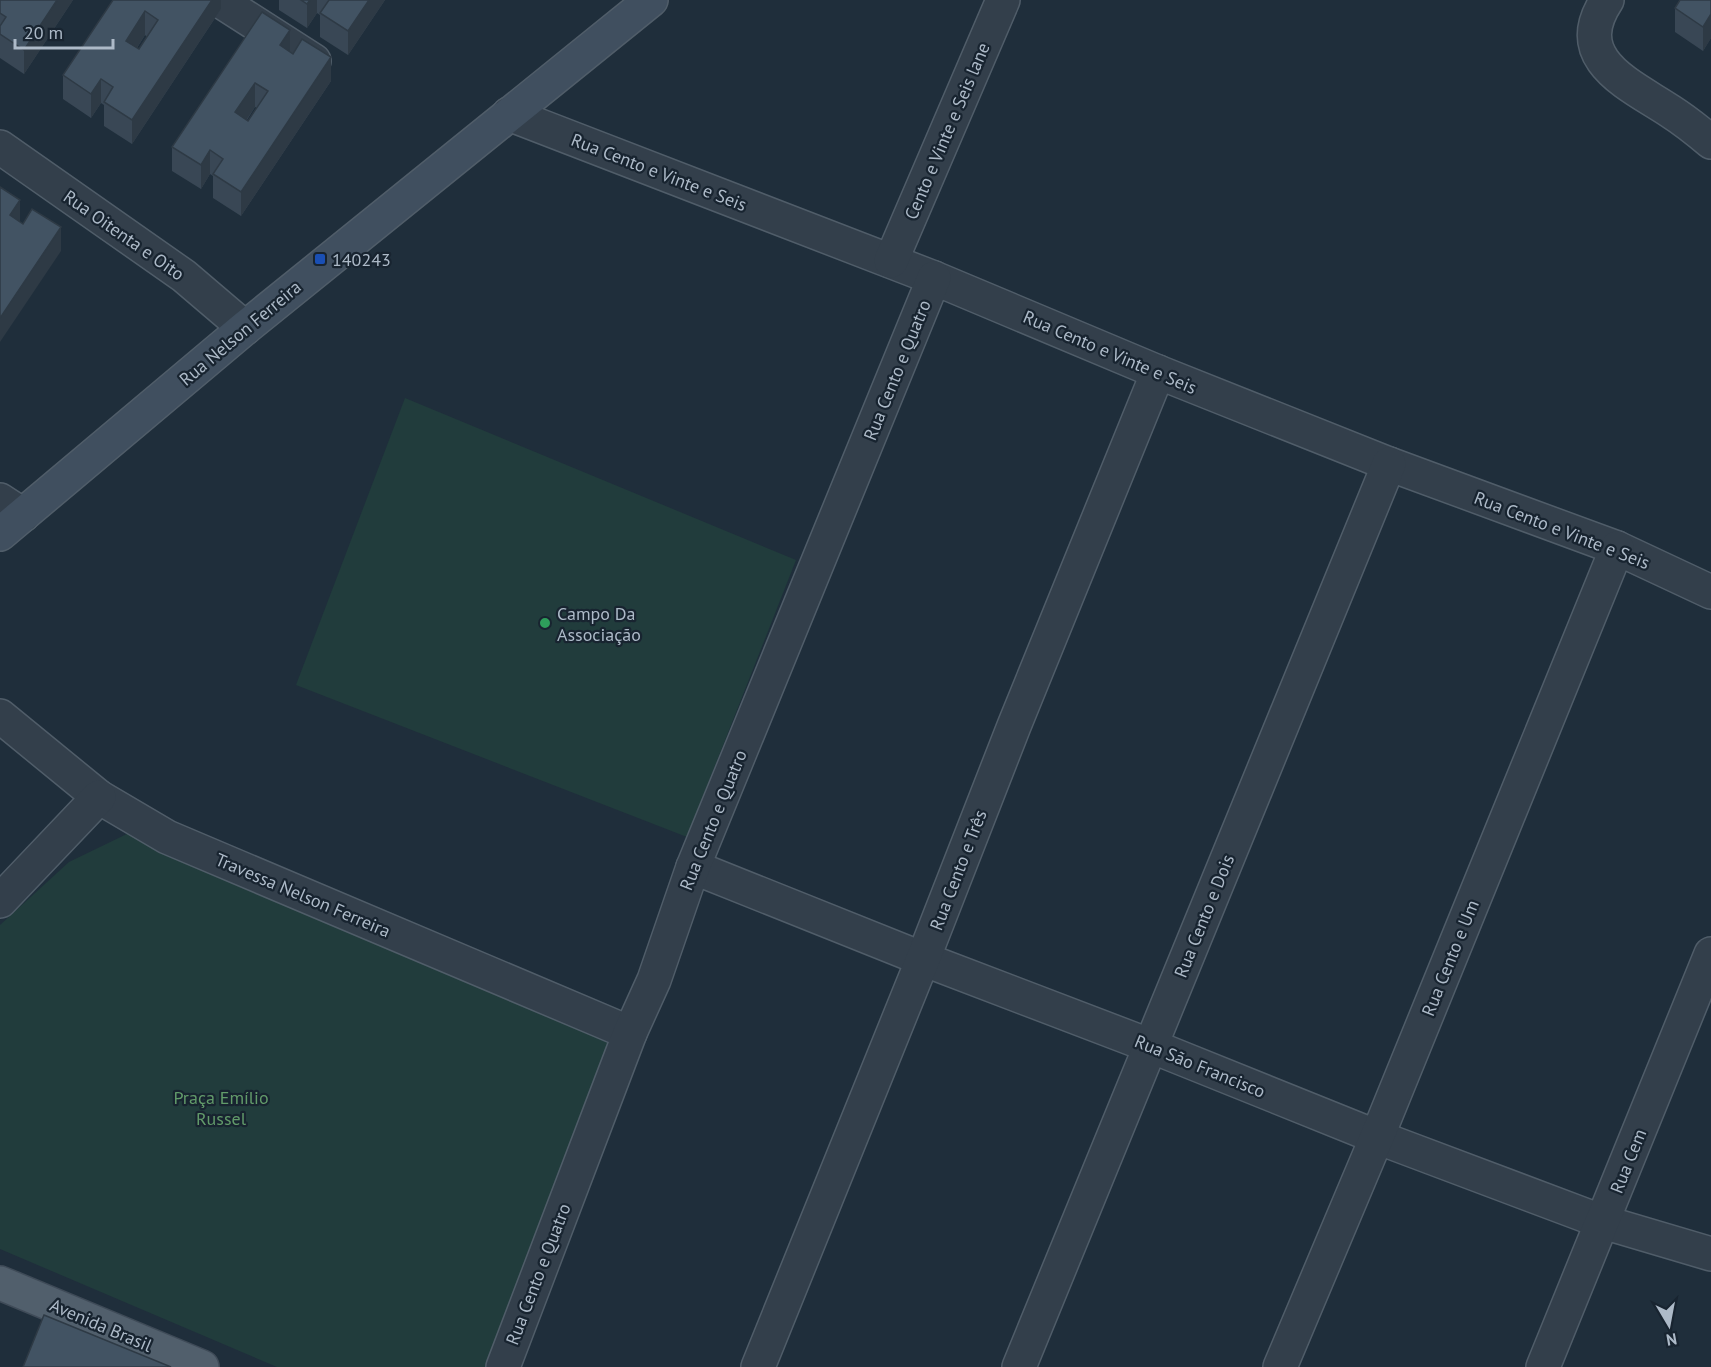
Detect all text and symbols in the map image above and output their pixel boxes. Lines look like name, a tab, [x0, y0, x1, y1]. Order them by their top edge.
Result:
scale bar	[15, 12, 112, 50]
text: 20 m	[24, 21, 63, 44]
street label: Cento e Vinte e Seis lane	[899, 39, 995, 223]
street label: Rua Cento e Vinte e Seis	[568, 128, 750, 216]
street label: Rua Oitenta e Oito	[59, 185, 189, 285]
place label: 140243	[332, 248, 391, 271]
marker: 140243	[313, 252, 327, 266]
street label: Rua Nelson Ferreira	[174, 275, 306, 391]
street label: Rua Cento e Quatro	[858, 296, 936, 444]
street label: Rua Cento e Vinte e Seis	[1020, 305, 1200, 399]
street label: Rua Cento e Vinte e Seis	[1471, 486, 1653, 574]
place label: Campo Da Associação	[557, 602, 641, 646]
marker: Campo Da Associação	[538, 616, 552, 630]
street label: Rua Cento e Quatro	[674, 746, 752, 894]
street label: Rua Cento e Três	[924, 806, 992, 934]
street label: Travessa Nelson Ferreira	[212, 848, 394, 942]
street label: Rua Cento e Dois	[1169, 851, 1239, 981]
street label: Rua Cento e Um	[1416, 897, 1484, 1019]
street label: Rua São Francisco	[1131, 1029, 1269, 1103]
park label: Praça Emílio Russel	[173, 1086, 269, 1130]
street label: Rua Cem	[1605, 1125, 1651, 1197]
street label: Rua Cento e Quatro	[500, 1200, 576, 1348]
street label: Avenida Brasil	[46, 1293, 156, 1357]
north arrow	[1639, 1295, 1699, 1355]
text: N	[1665, 1329, 1679, 1351]

